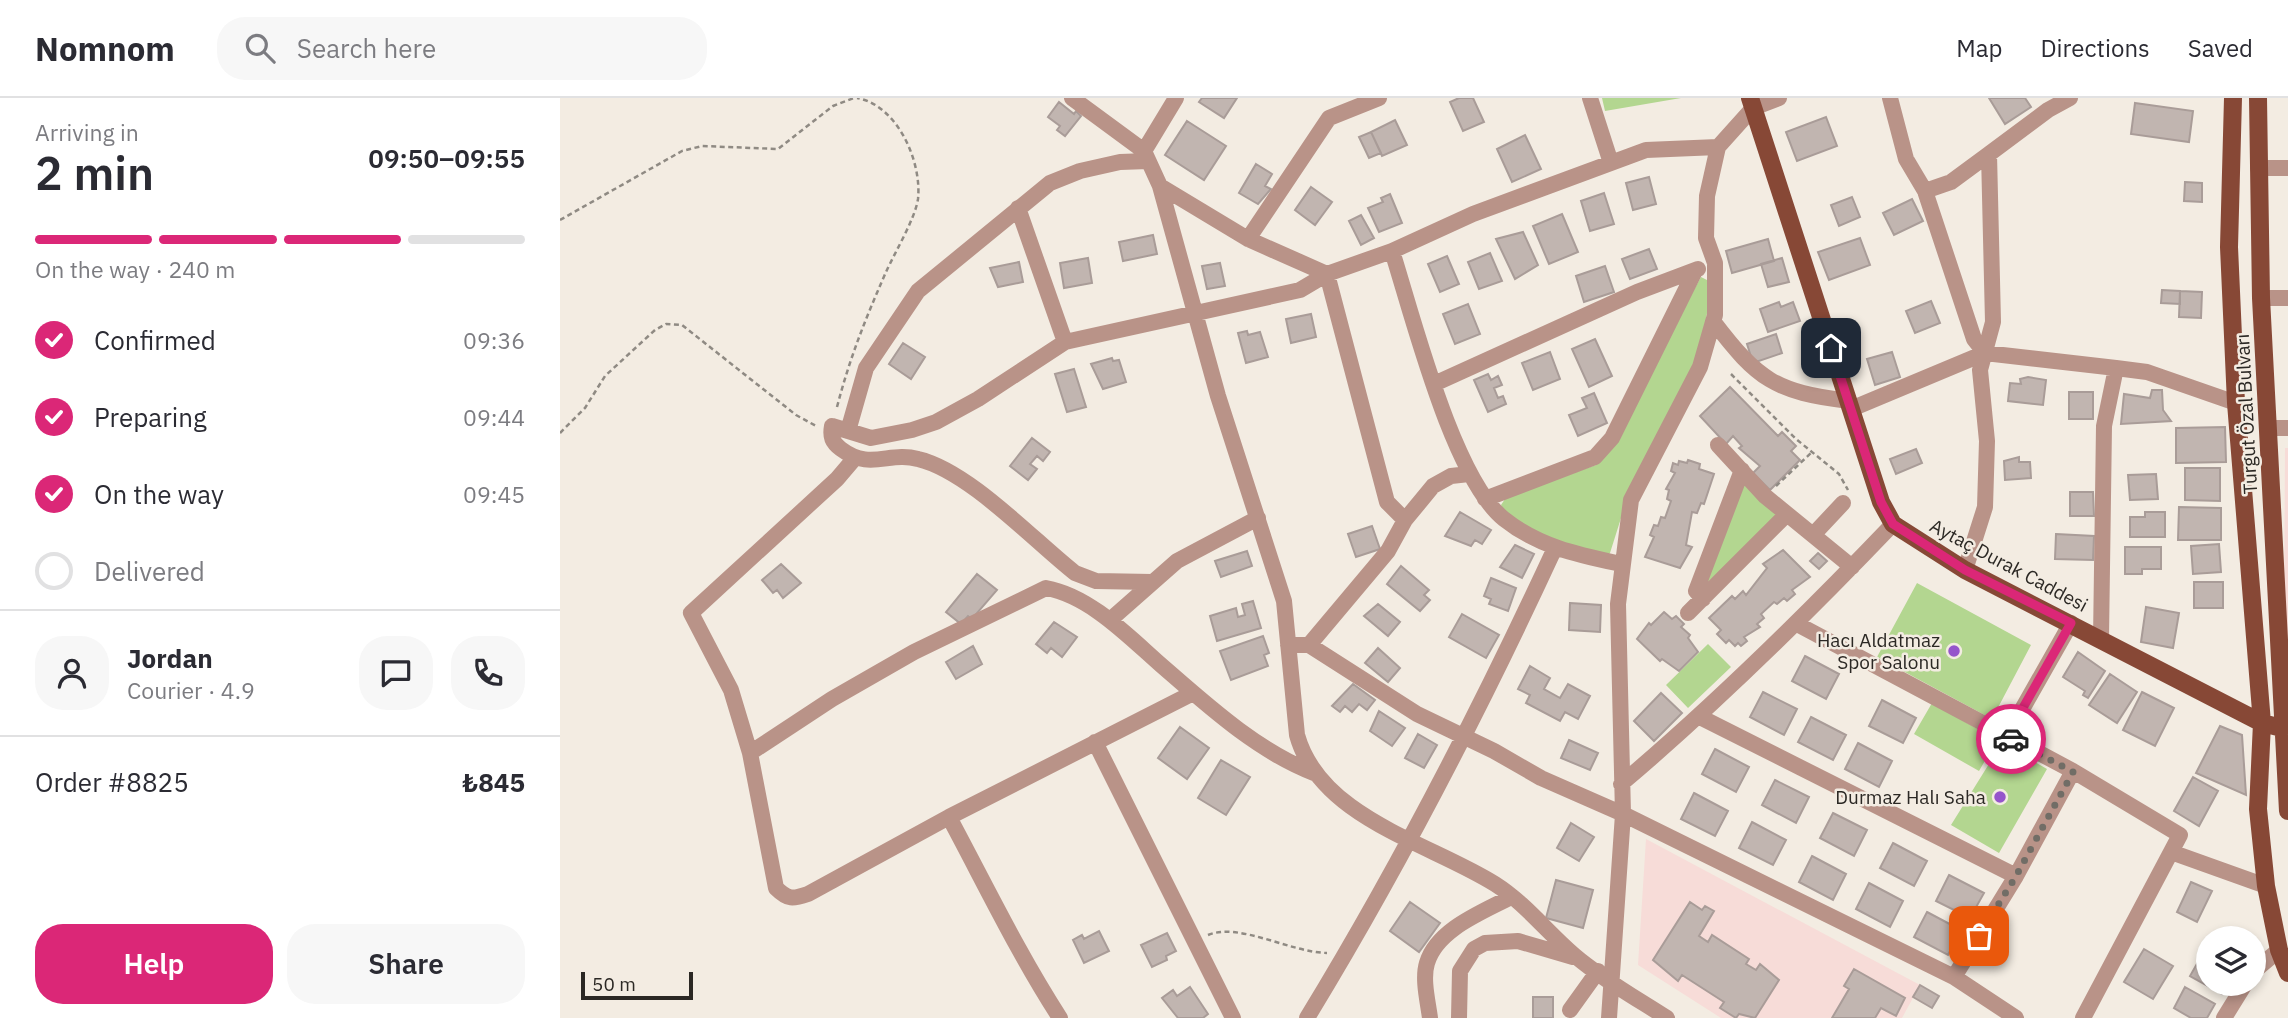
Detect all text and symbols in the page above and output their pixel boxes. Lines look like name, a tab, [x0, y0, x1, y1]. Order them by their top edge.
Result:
search box	[217, 17, 707, 80]
text: Nomnom	[35, 27, 175, 70]
icon: search	[241, 29, 279, 67]
text: Search here	[297, 31, 436, 65]
text: Map	[1956, 32, 2002, 64]
text: Directions	[2040, 32, 2150, 64]
text: Saved	[2188, 32, 2253, 64]
text: Arriving in	[35, 117, 139, 147]
text: 09:50–09:55	[368, 141, 525, 175]
text: 2 min	[35, 143, 154, 203]
text: On the way · 240 m	[35, 254, 235, 284]
pin	[1801, 318, 1861, 378]
icon: check	[35, 321, 73, 359]
text: Confirmed	[94, 323, 216, 357]
text: 09:36	[463, 325, 525, 355]
icon: home	[1812, 329, 1850, 367]
street label: Turgut Özal Bulvarı	[2230, 333, 2262, 495]
icon: check	[35, 398, 73, 436]
text: Preparing	[94, 400, 207, 434]
text: 09:44	[463, 402, 525, 432]
icon: check	[35, 475, 73, 513]
text: On the way	[94, 477, 224, 511]
text: 09:45	[463, 479, 525, 509]
street label: Aytaç Durak Caddesi	[1926, 513, 2092, 617]
text: Delivered	[94, 554, 205, 588]
place label: Hacı Aldatmaz Spor Salonu	[1817, 628, 1940, 674]
button: person	[35, 636, 109, 710]
button: chat	[359, 636, 433, 710]
button: phone	[451, 636, 525, 710]
text: Jordan	[127, 641, 213, 675]
marker: Hacı Aldatmaz Spor Salonu	[1946, 643, 1962, 659]
text: Courier · 4.9	[127, 675, 255, 705]
courier	[1976, 704, 2046, 774]
icon: car	[1992, 720, 2030, 758]
text: Order #8825	[35, 765, 189, 799]
text: ₺845	[462, 765, 525, 799]
place label: Durmaz Halı Saha	[1835, 785, 1986, 809]
marker: Durmaz Halı Saha	[1992, 789, 2008, 805]
pin	[1949, 906, 2009, 966]
icon: bag	[1960, 917, 1998, 955]
button: Help	[35, 924, 273, 1004]
button: Share	[287, 924, 525, 1004]
map controls	[2196, 926, 2266, 996]
button: layers	[2196, 926, 2266, 996]
scale bar	[581, 969, 693, 1001]
text: 50 m	[592, 972, 636, 996]

